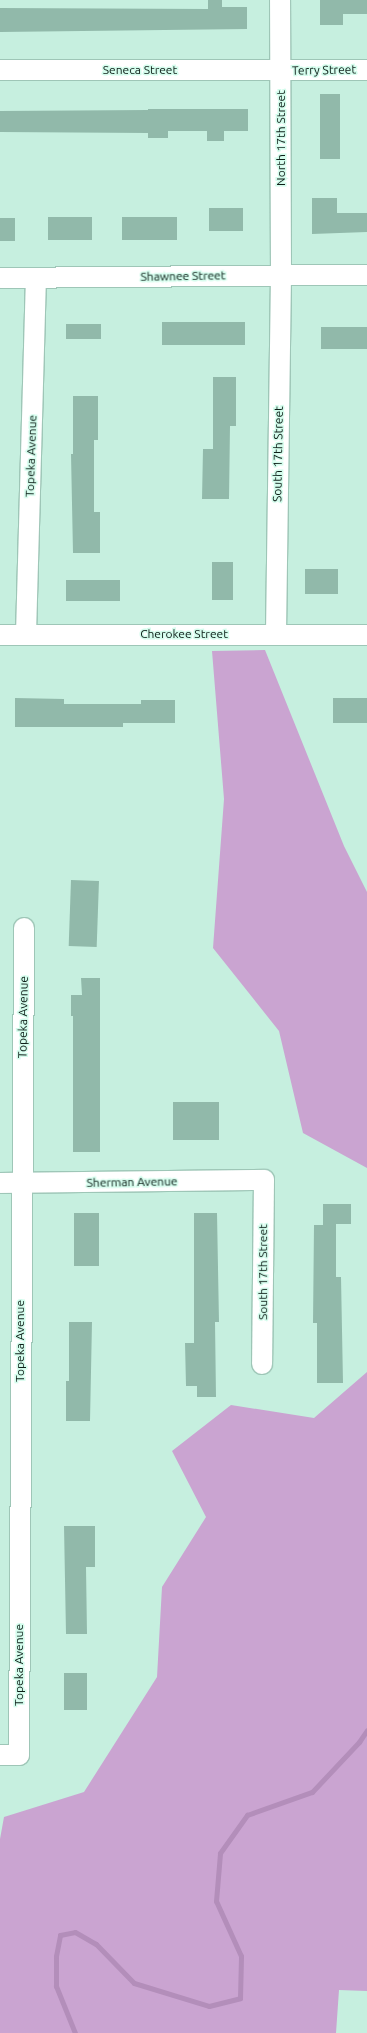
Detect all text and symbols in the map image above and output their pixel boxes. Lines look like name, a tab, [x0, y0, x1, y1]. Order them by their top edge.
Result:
street label: Terry Street	[292, 62, 356, 78]
street label: Seneca Street	[103, 63, 177, 77]
street label: North 17th Street	[274, 90, 288, 186]
street label: Shawnee Street	[140, 268, 226, 284]
street label: South 17th Street	[270, 406, 286, 502]
street label: Topeka Avenue	[22, 415, 40, 497]
street label: Cherokee Street	[140, 627, 228, 641]
street label: Topeka Avenue	[15, 976, 31, 1058]
street label: Sherman Avenue	[86, 1174, 178, 1190]
street label: South 17th Street	[256, 1224, 270, 1320]
street label: Topeka Avenue	[13, 1300, 27, 1382]
street label: Topeka Avenue	[12, 1624, 26, 1706]

